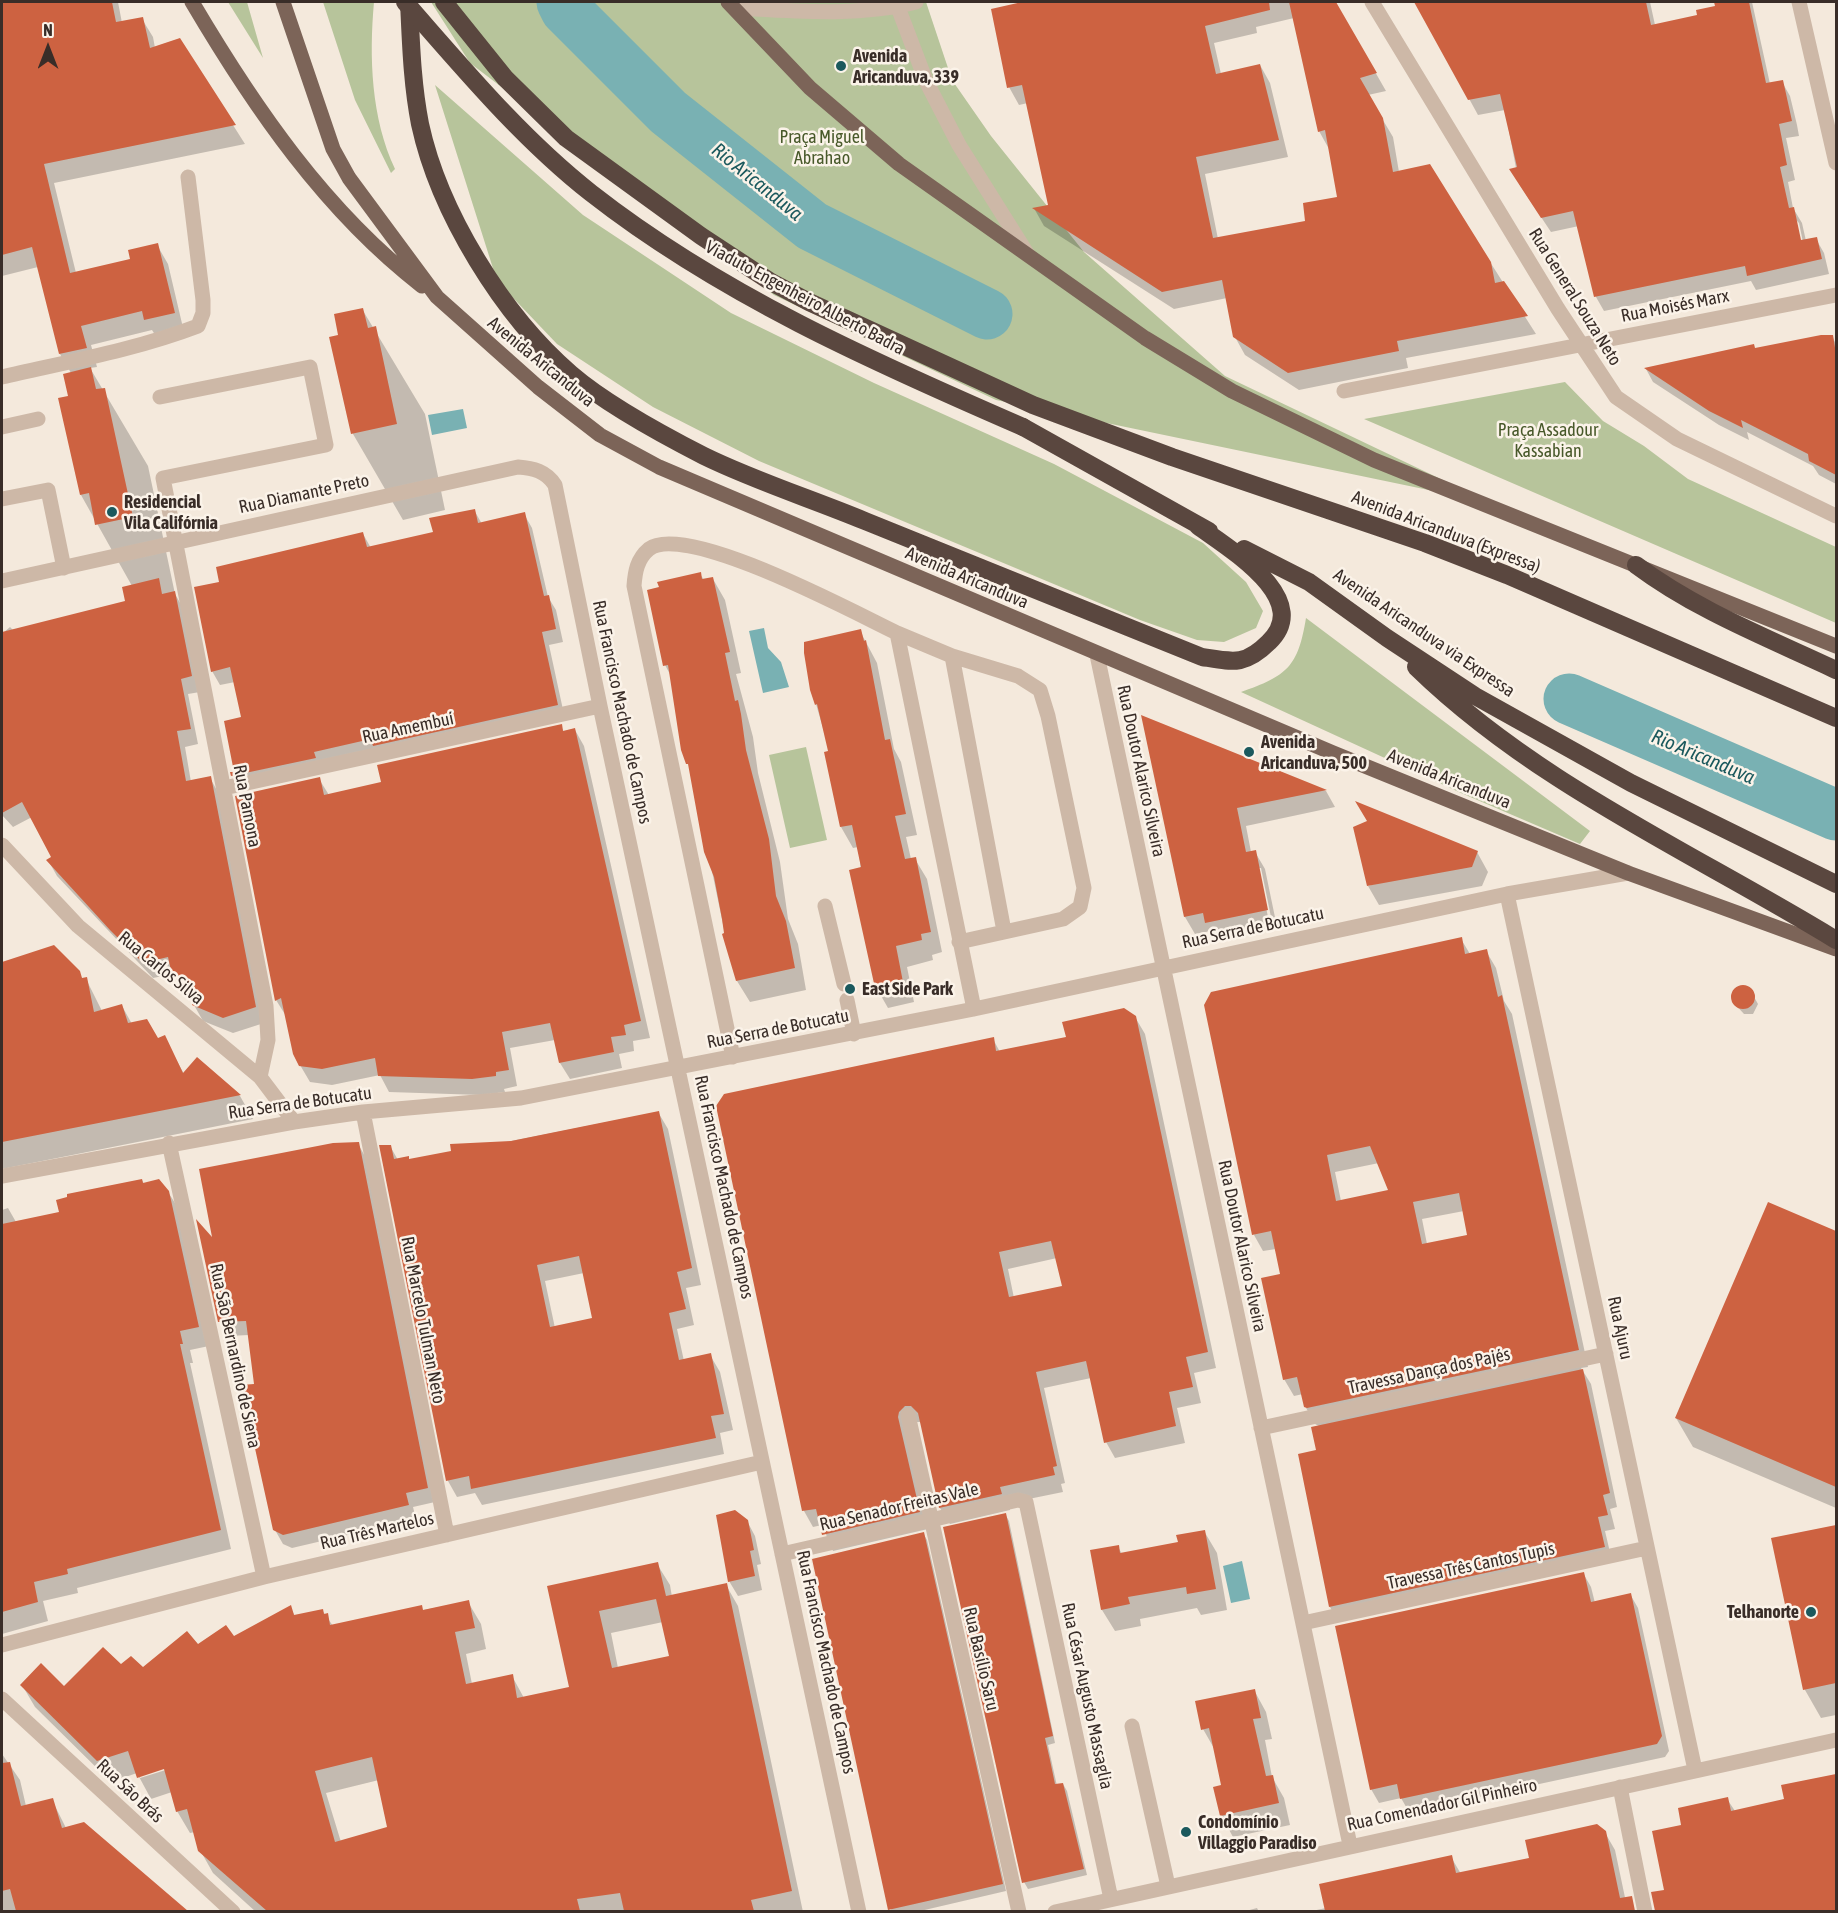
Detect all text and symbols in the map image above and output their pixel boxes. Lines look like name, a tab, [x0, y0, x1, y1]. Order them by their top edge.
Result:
north arrow	[18, 18, 78, 78]
text: N	[43, 21, 53, 39]
place label: Avenida Aricanduva, 339	[853, 45, 959, 88]
marker: Avenida Aricanduva, 339	[834, 59, 848, 73]
park label: Praça Miguel Abrahao	[779, 126, 865, 168]
water label: Rio Aricanduva	[707, 138, 807, 226]
street label: Rua General Souza Neto	[1524, 224, 1626, 370]
street label: Viaduto Engenheiro Alberto Badra	[702, 236, 908, 360]
street label: Rua Moisés Marx	[1619, 285, 1731, 327]
street label: Avenida Aricanduva	[483, 312, 599, 412]
park label: Praça Assadour Kassabian	[1498, 419, 1598, 462]
street label: Rua Diamante Preto	[237, 470, 371, 518]
street label: Avenida Aricanduva (Expressa)	[1349, 486, 1543, 578]
place label: Residencial Vila Califórnia	[124, 491, 218, 534]
marker: Residencial Vila Califórnia	[105, 505, 119, 519]
street label: Avenida Aricanduva	[902, 542, 1032, 614]
street label: Avenida Aricanduva via Expressa	[1329, 564, 1519, 702]
street label: Rua Francisco Machado de Campos	[588, 598, 656, 826]
street label: Rua Doutor Alarico Silveira	[1112, 683, 1170, 859]
street label: Rua Amembuí	[360, 708, 456, 748]
water label: Rio Aricanduva	[1648, 724, 1758, 790]
place label: Avenida Aricanduva, 500	[1261, 731, 1367, 774]
street label: Avenida Aricanduva	[1384, 744, 1514, 814]
marker: Avenida Aricanduva, 500	[1242, 745, 1256, 759]
street label: Rua Pamona	[228, 763, 266, 849]
street label: Rua Serra de Botucatu	[1180, 902, 1326, 954]
street label: Rua Carlos Silva	[114, 927, 208, 1009]
place label: East Side Park	[862, 978, 953, 1000]
marker: East Side Park	[843, 982, 857, 996]
street label: Rua Serra de Botucatu	[705, 1005, 851, 1053]
street label: Rua Francisco Machado de Campos	[690, 1073, 758, 1301]
street label: Rua Serra de Botucatu	[227, 1082, 373, 1124]
street label: Rua Doutor Alarico Silveira	[1213, 1158, 1271, 1334]
street label: Rua Marcelo Tulman Neto	[396, 1235, 450, 1405]
street label: Rua São Bernardino de Siena	[205, 1262, 265, 1450]
street label: Rua Ajuru	[1603, 1294, 1637, 1362]
street label: Travessa Dança dos Pajés	[1346, 1343, 1512, 1399]
street label: Rua Senador Freitas Vale	[817, 1478, 981, 1536]
street label: Rua Três Martelos	[318, 1507, 436, 1555]
street label: Travessa Três Cantos Tupis	[1385, 1538, 1557, 1594]
street label: Rua Francisco Machado de Campos	[792, 1548, 860, 1776]
street label: Rua César Augusto Massaglia	[1057, 1601, 1117, 1791]
place label: Telhanorte	[1727, 1601, 1799, 1623]
street label: Rua Basílio Saru	[959, 1605, 1003, 1713]
marker: Telhanorte	[1804, 1605, 1818, 1619]
street label: Rua São Brás	[92, 1755, 168, 1827]
street label: Rua Comendador Gil Pinheiro	[1345, 1774, 1539, 1836]
place label: Condomínio Villaggio Paradiso	[1198, 1811, 1317, 1854]
marker: Condomínio Villaggio Paradiso	[1179, 1825, 1193, 1839]

